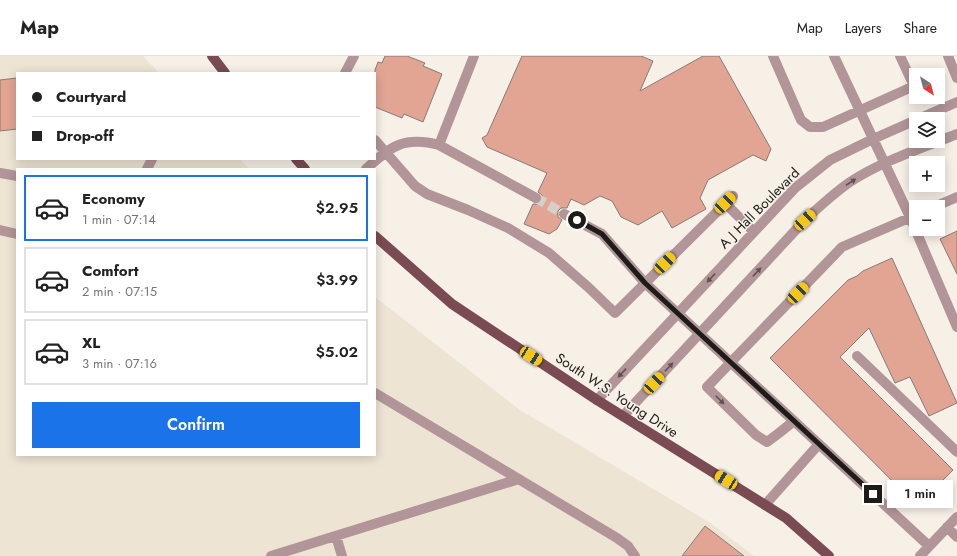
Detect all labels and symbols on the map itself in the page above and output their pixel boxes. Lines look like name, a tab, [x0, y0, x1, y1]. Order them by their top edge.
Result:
north arrow	[909, 68, 945, 104]
street label: A J Hall Boulevard	[714, 163, 804, 253]
one-way arrow	[845, 179, 857, 186]
car	[712, 190, 738, 216]
car	[792, 207, 818, 233]
route start	[568, 211, 586, 229]
car	[652, 250, 678, 276]
one-way arrow	[753, 267, 762, 277]
one-way arrow	[706, 273, 716, 283]
car	[785, 280, 811, 306]
car	[518, 344, 544, 368]
street label: South W.S. Young Drive	[552, 348, 682, 442]
one-way arrow	[664, 362, 674, 372]
one-way arrow	[617, 368, 627, 378]
car	[641, 370, 667, 396]
one-way arrow	[715, 395, 725, 405]
car	[713, 469, 739, 491]
callout: 1 min	[887, 480, 953, 508]
route end	[864, 485, 882, 503]

